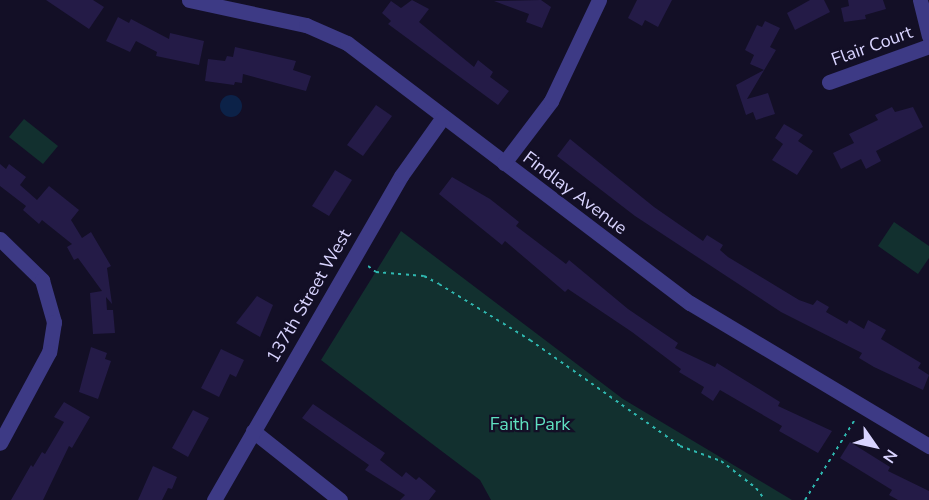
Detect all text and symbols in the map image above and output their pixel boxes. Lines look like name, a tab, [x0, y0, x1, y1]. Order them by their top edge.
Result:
street label: Flair Court	[828, 21, 916, 71]
street label: Findlay Avenue	[519, 147, 631, 239]
street label: 137th Street West	[262, 225, 356, 367]
park label: Faith Park	[490, 413, 570, 435]
north arrow	[845, 416, 905, 476]
text: N	[877, 445, 902, 467]

